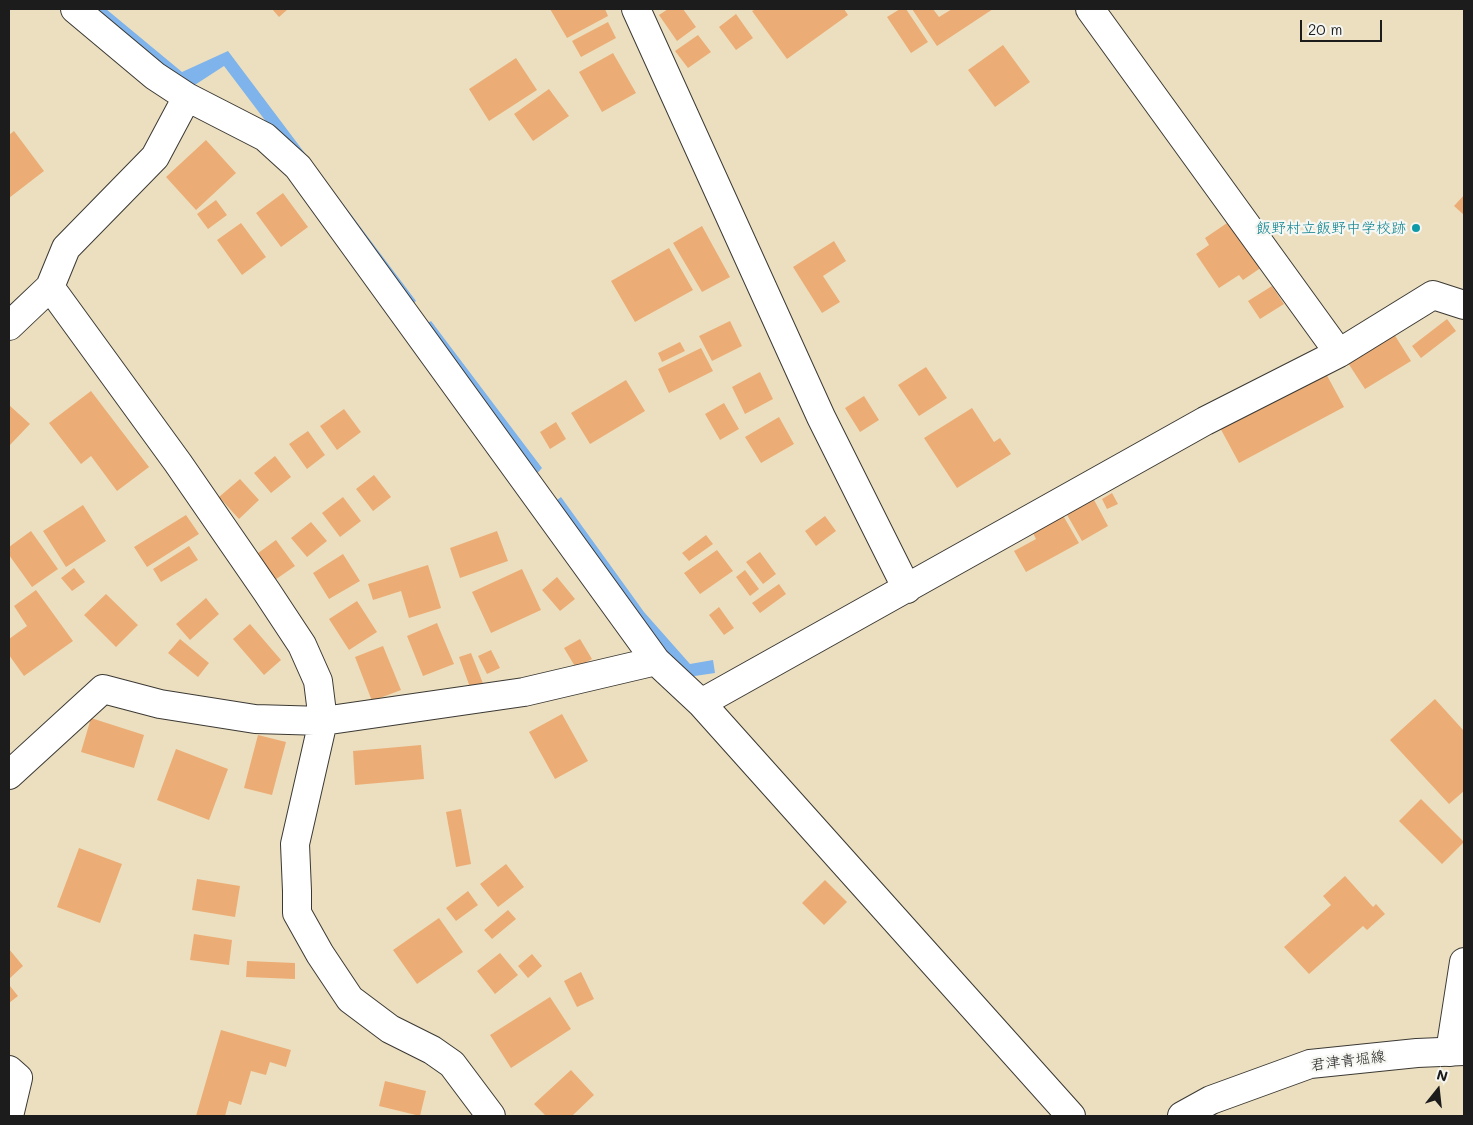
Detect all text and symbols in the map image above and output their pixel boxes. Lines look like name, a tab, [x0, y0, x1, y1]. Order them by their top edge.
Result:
scale bar	[1303, 10, 1386, 42]
text: 20 m	[1308, 19, 1342, 39]
place label: 飯野村立飯野中学校跡	[1256, 219, 1406, 237]
marker: 飯野村立飯野中学校跡	[1410, 222, 1422, 234]
street label: 君津青堀線	[1310, 1047, 1386, 1075]
text: N	[1435, 1064, 1450, 1086]
north arrow	[1413, 1065, 1463, 1115]

